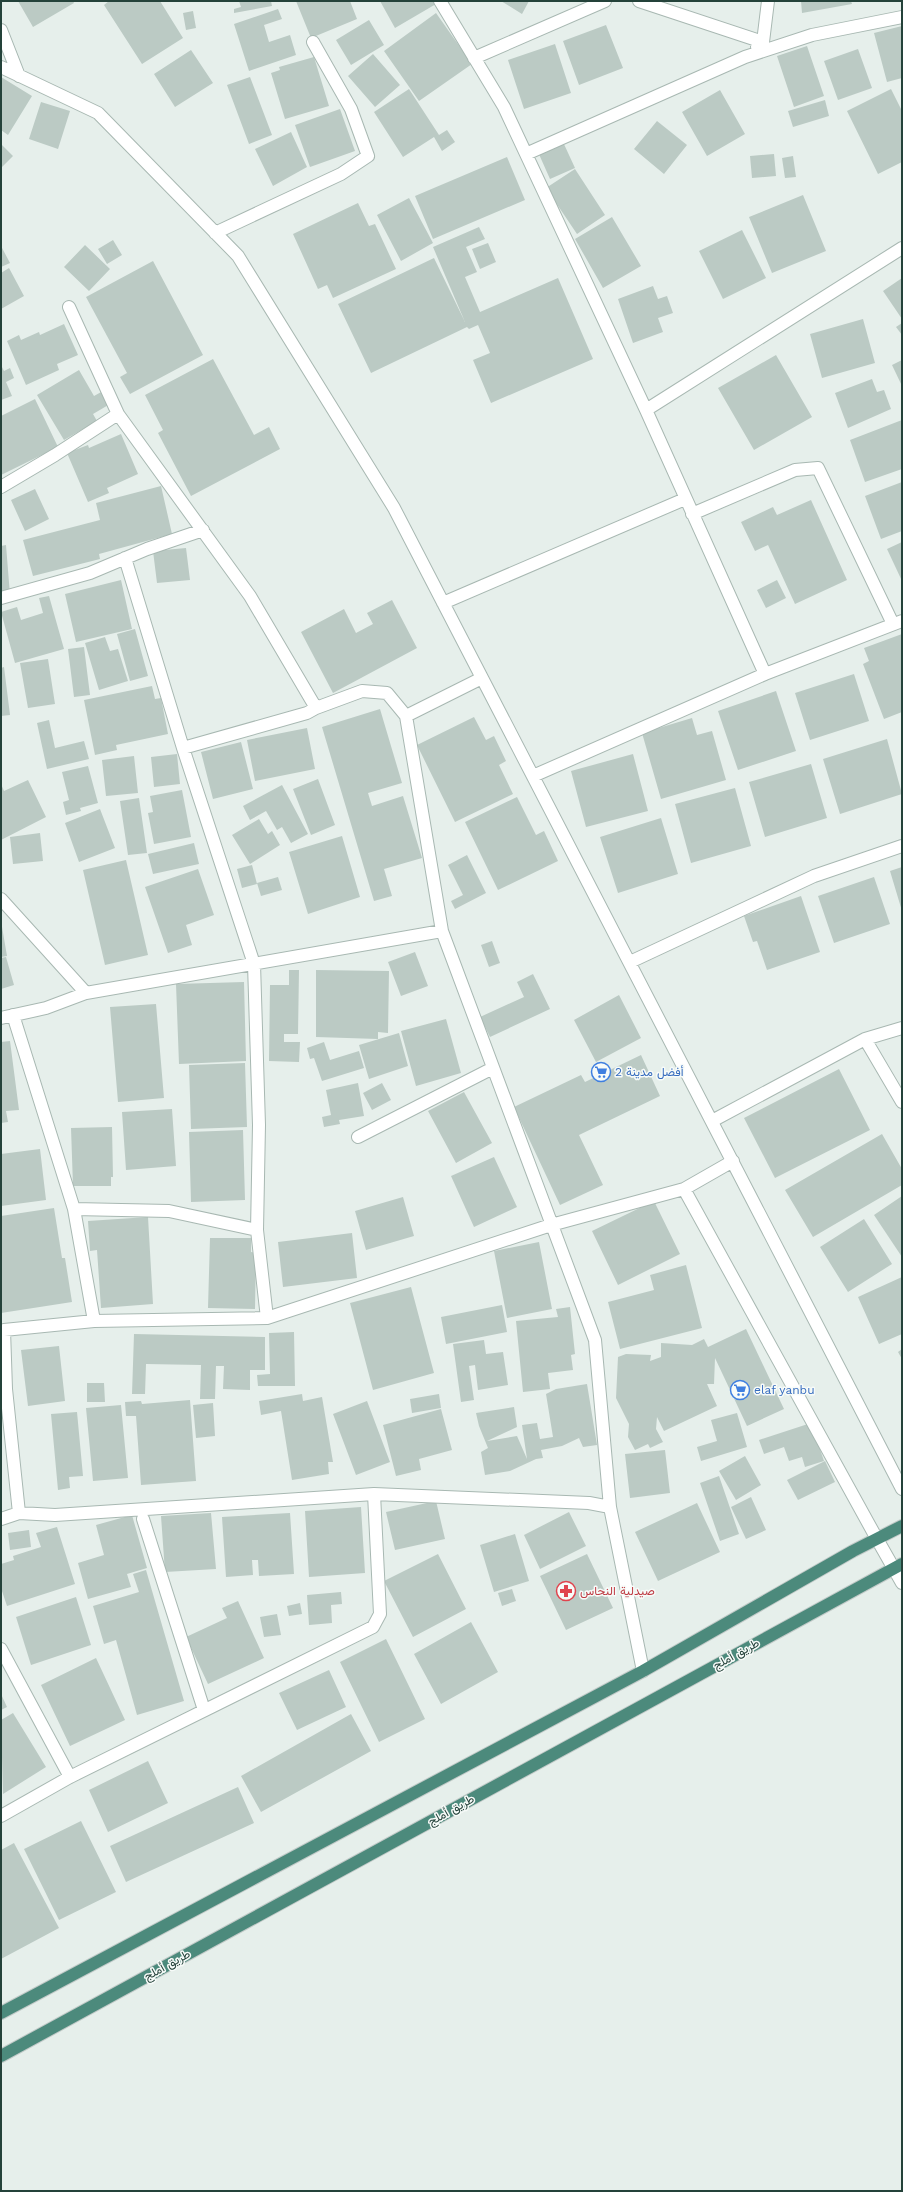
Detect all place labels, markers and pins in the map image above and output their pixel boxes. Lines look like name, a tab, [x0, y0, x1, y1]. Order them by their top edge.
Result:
supermarket icon: 2 أفضل مدينة	[590, 1061, 612, 1083]
place label: 2 أفضل مدينة	[615, 1065, 684, 1080]
supermarket icon: elaf yanbu	[729, 1379, 751, 1401]
place label: elaf yanbu	[754, 1383, 815, 1397]
pharmacy icon: صيدلية النحاس	[555, 1580, 577, 1602]
place label: صيدلية النحاس	[580, 1584, 655, 1599]

